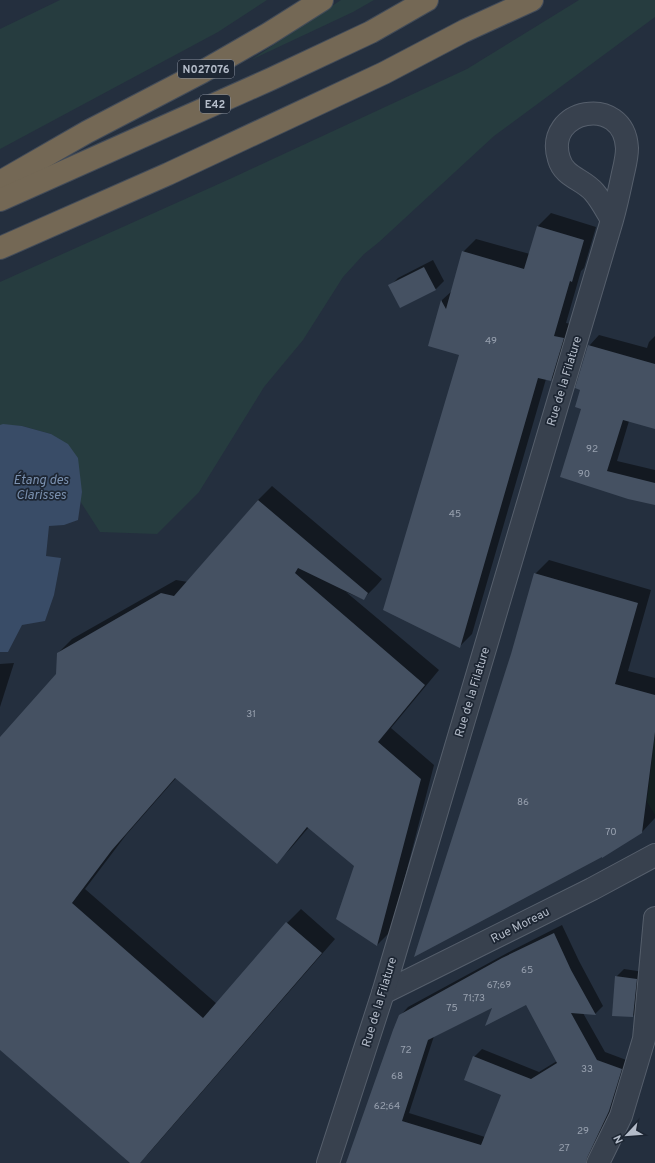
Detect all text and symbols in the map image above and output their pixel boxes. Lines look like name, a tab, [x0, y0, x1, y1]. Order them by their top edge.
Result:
road number: N027076	[178, 60, 234, 78]
road number: E42	[200, 95, 230, 113]
street label: Rue de la Filature	[544, 334, 586, 428]
house number: 49	[485, 335, 497, 348]
house number: 92	[586, 443, 598, 456]
house number: 90	[578, 468, 590, 481]
water label: Étang des Clarisses	[13, 471, 69, 504]
house number: 45	[449, 508, 461, 521]
street label: Rue de la Filature	[452, 645, 494, 739]
house number: 31	[246, 708, 256, 721]
house number: 86	[517, 796, 529, 809]
house number: 70	[605, 826, 617, 839]
street label: Rue Moreau	[488, 904, 553, 948]
street label: Rue de la Filature	[359, 955, 401, 1049]
house number: 65	[521, 964, 533, 977]
house number: 67;69	[487, 979, 511, 992]
house number: 71;73	[463, 992, 485, 1005]
house number: 75	[446, 1002, 458, 1015]
house number: 72	[400, 1044, 412, 1057]
house number: 33	[581, 1063, 593, 1076]
house number: 68	[391, 1070, 403, 1083]
house number: 62;64	[374, 1100, 400, 1113]
north arrow	[607, 1115, 647, 1155]
house number: 29	[577, 1125, 589, 1138]
text: N	[611, 1132, 627, 1146]
house number: 27	[558, 1142, 570, 1155]

